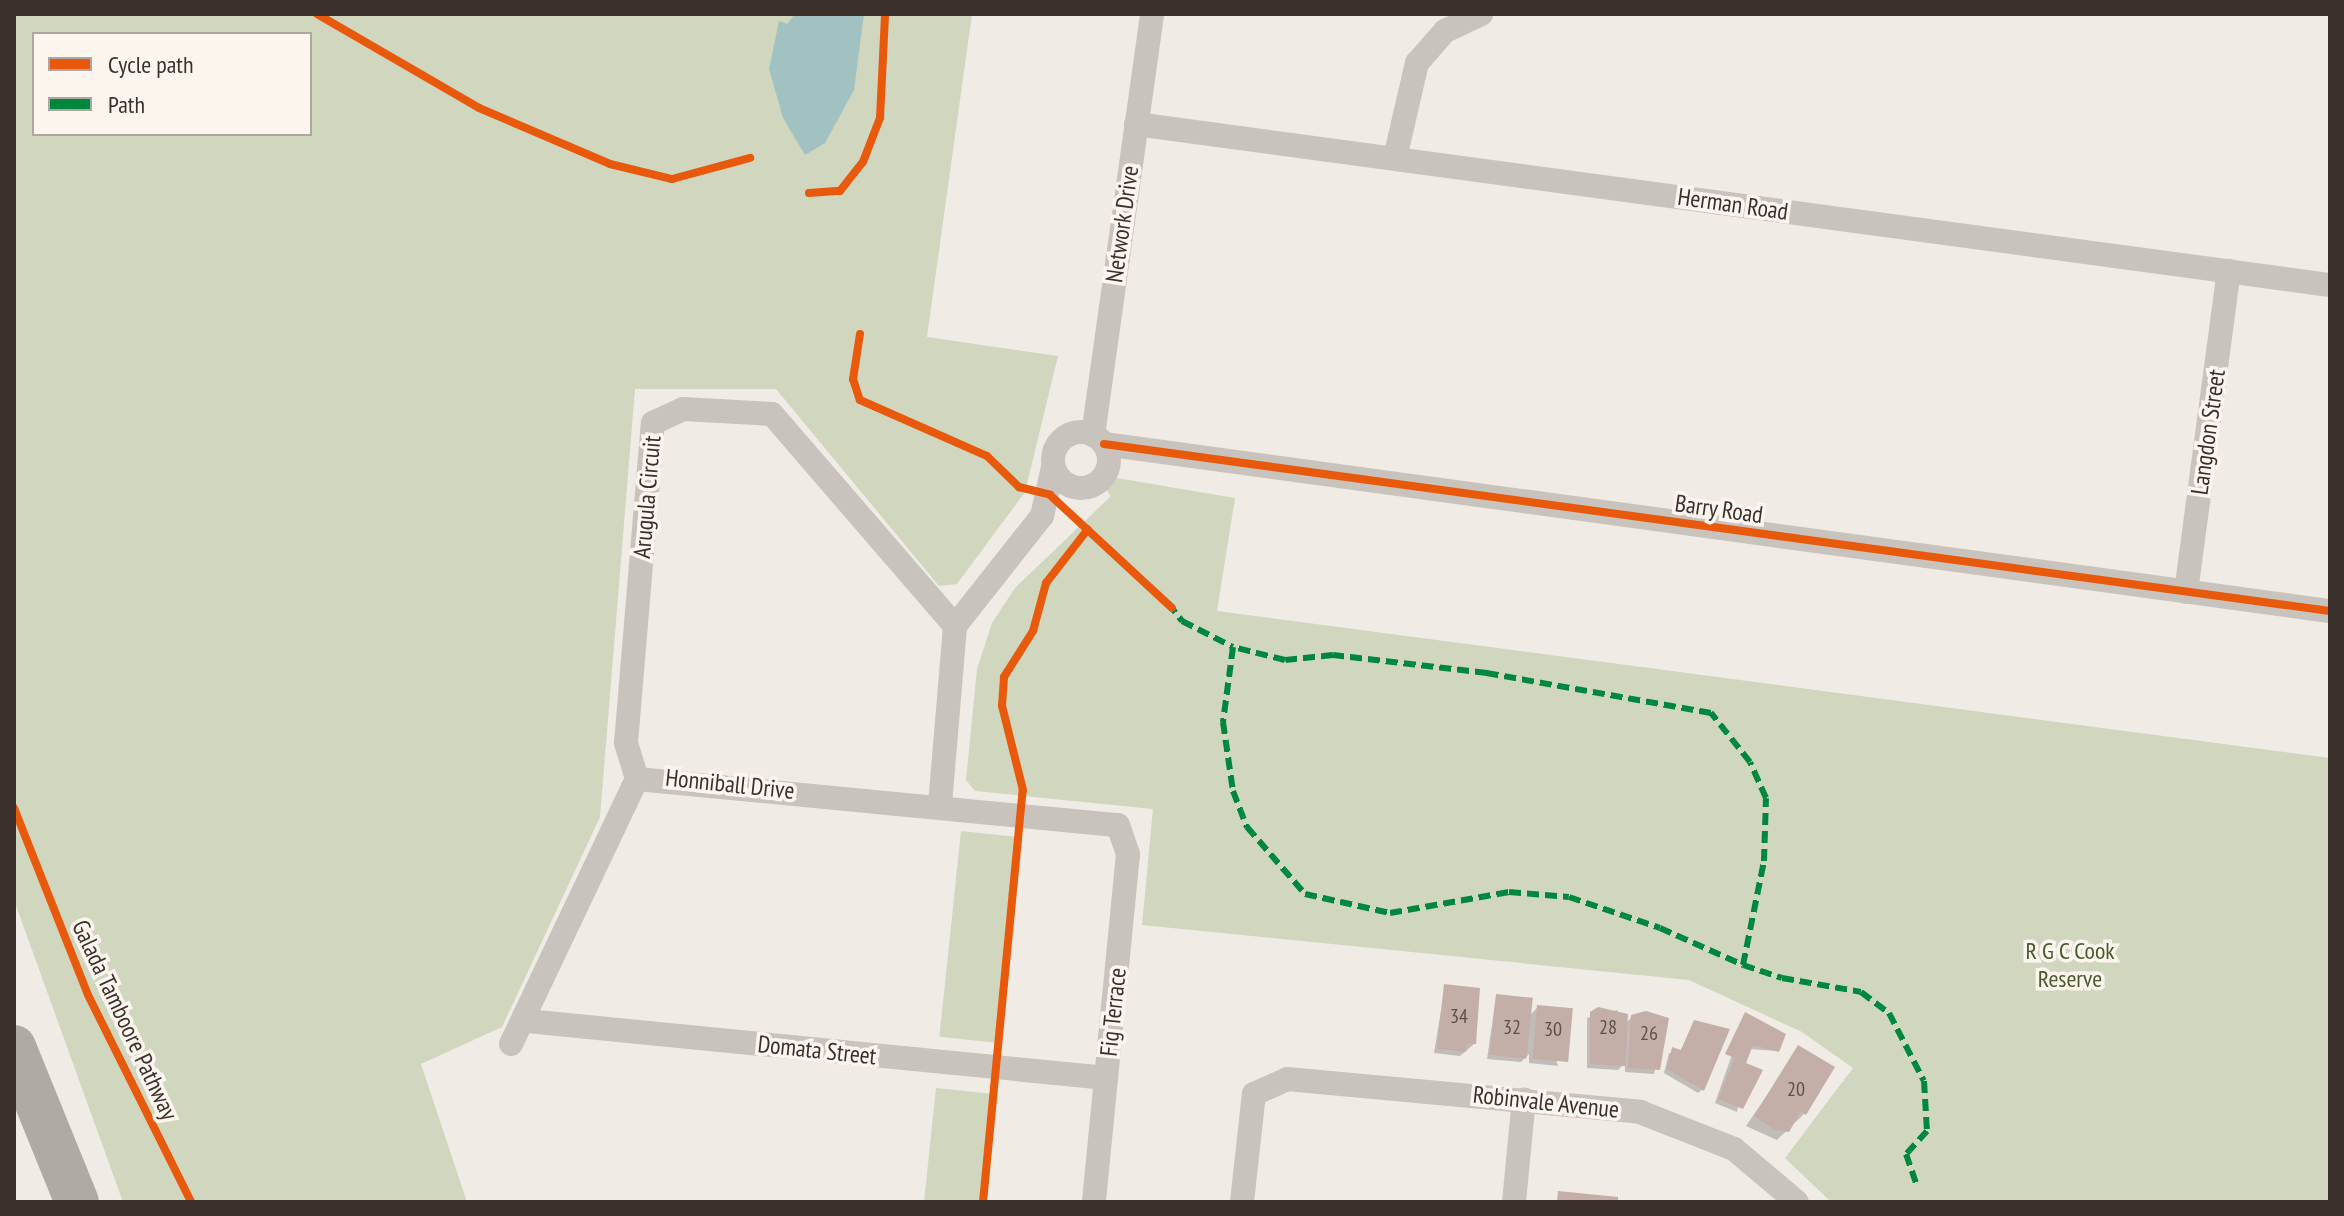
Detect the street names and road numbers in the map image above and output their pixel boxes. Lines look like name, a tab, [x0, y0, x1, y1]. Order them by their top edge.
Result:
street label: Network Drive	[1100, 163, 1144, 285]
street label: Herman Road	[1676, 182, 1790, 226]
street label: Langdon Street	[2185, 368, 2231, 496]
street label: Arugula Circuit	[627, 435, 667, 559]
street label: Barry Road	[1673, 489, 1765, 529]
street label: Honniball Drive	[664, 763, 796, 805]
street label: Galada Tamboore Pathway	[66, 915, 184, 1125]
street label: Fig Terrace	[1094, 966, 1132, 1058]
street label: Domata Street	[756, 1029, 878, 1071]
street label: Robinvale Avenue	[1471, 1080, 1621, 1124]

